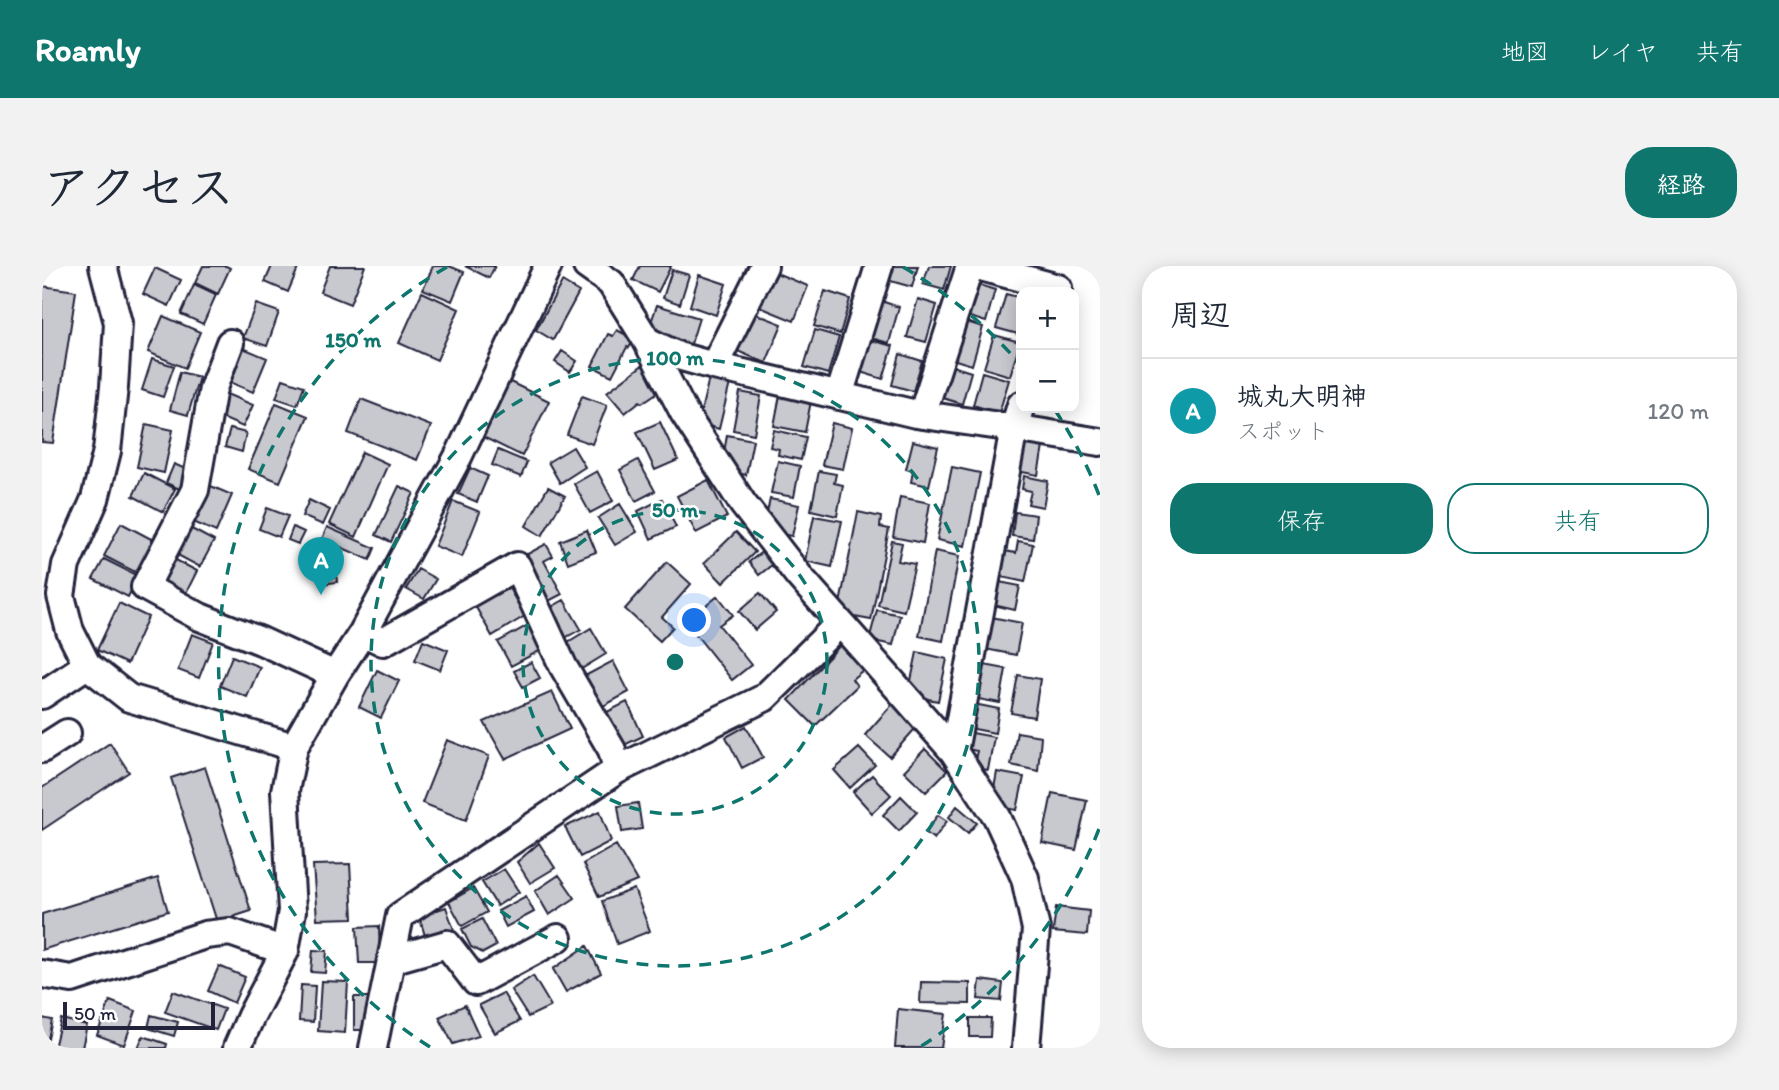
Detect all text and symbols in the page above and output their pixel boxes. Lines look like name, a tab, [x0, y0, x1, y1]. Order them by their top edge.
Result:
text: Roamly	[35, 30, 141, 69]
text: 地図	[1501, 37, 1549, 66]
text: レイヤ	[1587, 37, 1658, 66]
text: 共有	[1696, 37, 1744, 66]
button: 経路	[1625, 147, 1737, 218]
text: アクセス	[42, 157, 235, 216]
map controls	[1016, 287, 1079, 413]
button: +	[1016, 287, 1079, 350]
text: 周辺	[1170, 296, 1230, 333]
text: 150 m	[325, 327, 381, 352]
text: 100 m	[646, 345, 704, 370]
button: −	[1016, 350, 1079, 413]
text: 城丸大明神	[1237, 380, 1367, 412]
text: A	[1186, 397, 1200, 425]
text: 120 m	[1648, 397, 1709, 425]
text: スポット	[1237, 417, 1329, 445]
button: 保存	[1170, 483, 1433, 554]
button: 共有	[1447, 483, 1709, 554]
text: 50 m	[652, 497, 699, 522]
pin: A	[298, 537, 344, 595]
your location	[677, 603, 711, 637]
centre of rings	[663, 650, 687, 674]
scale bar	[63, 999, 215, 1031]
text: 50 m	[74, 1002, 116, 1025]

